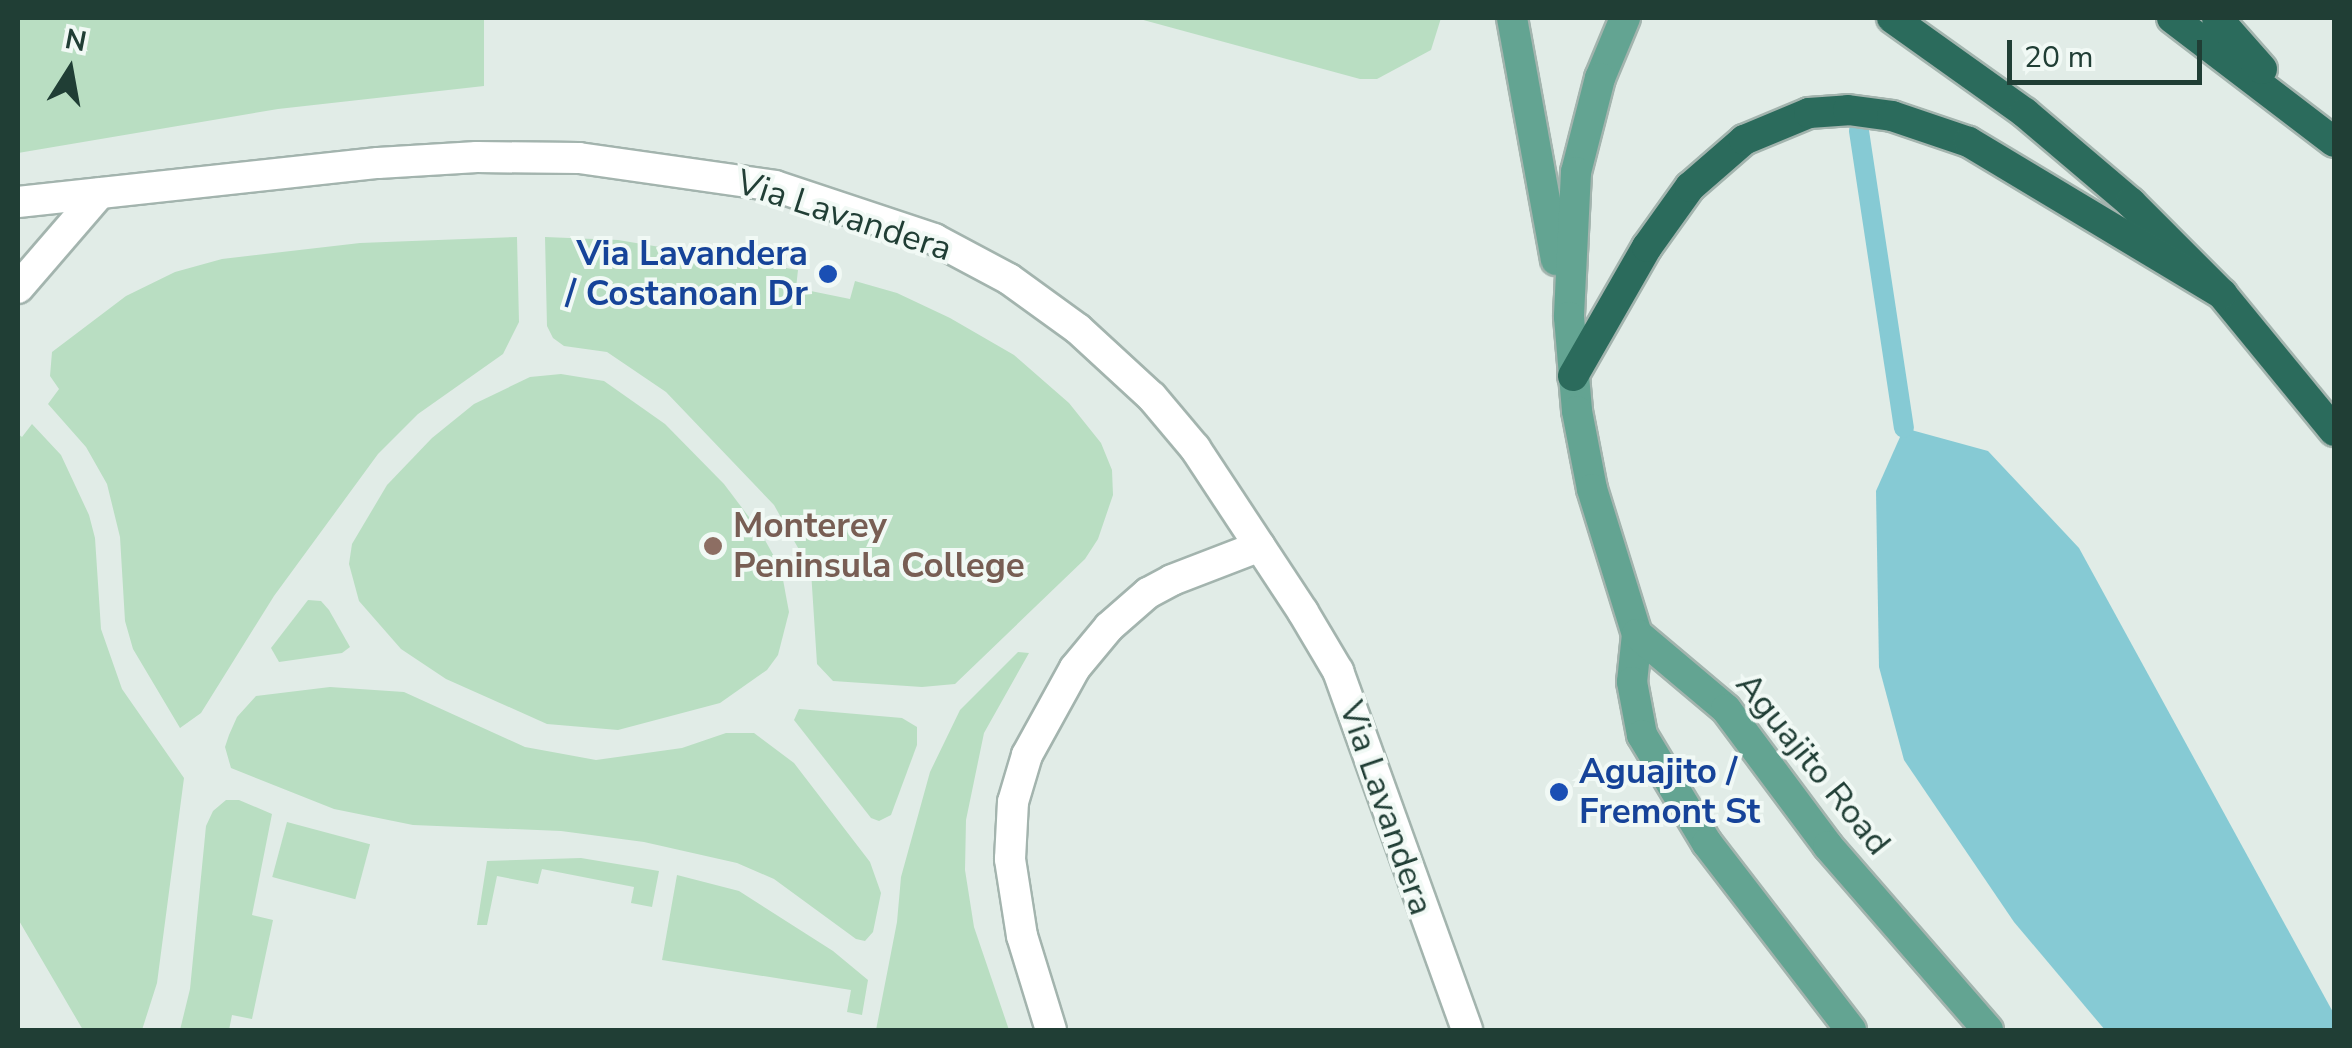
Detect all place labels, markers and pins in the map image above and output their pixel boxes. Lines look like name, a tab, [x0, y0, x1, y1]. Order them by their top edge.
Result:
place label: Via Lavandera / Costanoan Dr	[565, 233, 808, 315]
marker: Via Lavandera / Costanoan Dr	[817, 263, 839, 285]
place label: Monterey Peninsula College	[733, 505, 1025, 587]
marker: Monterey Peninsula College	[702, 535, 724, 557]
place label: Aguajito / Fremont St	[1579, 751, 1760, 833]
marker: Aguajito / Fremont St	[1548, 781, 1570, 803]

